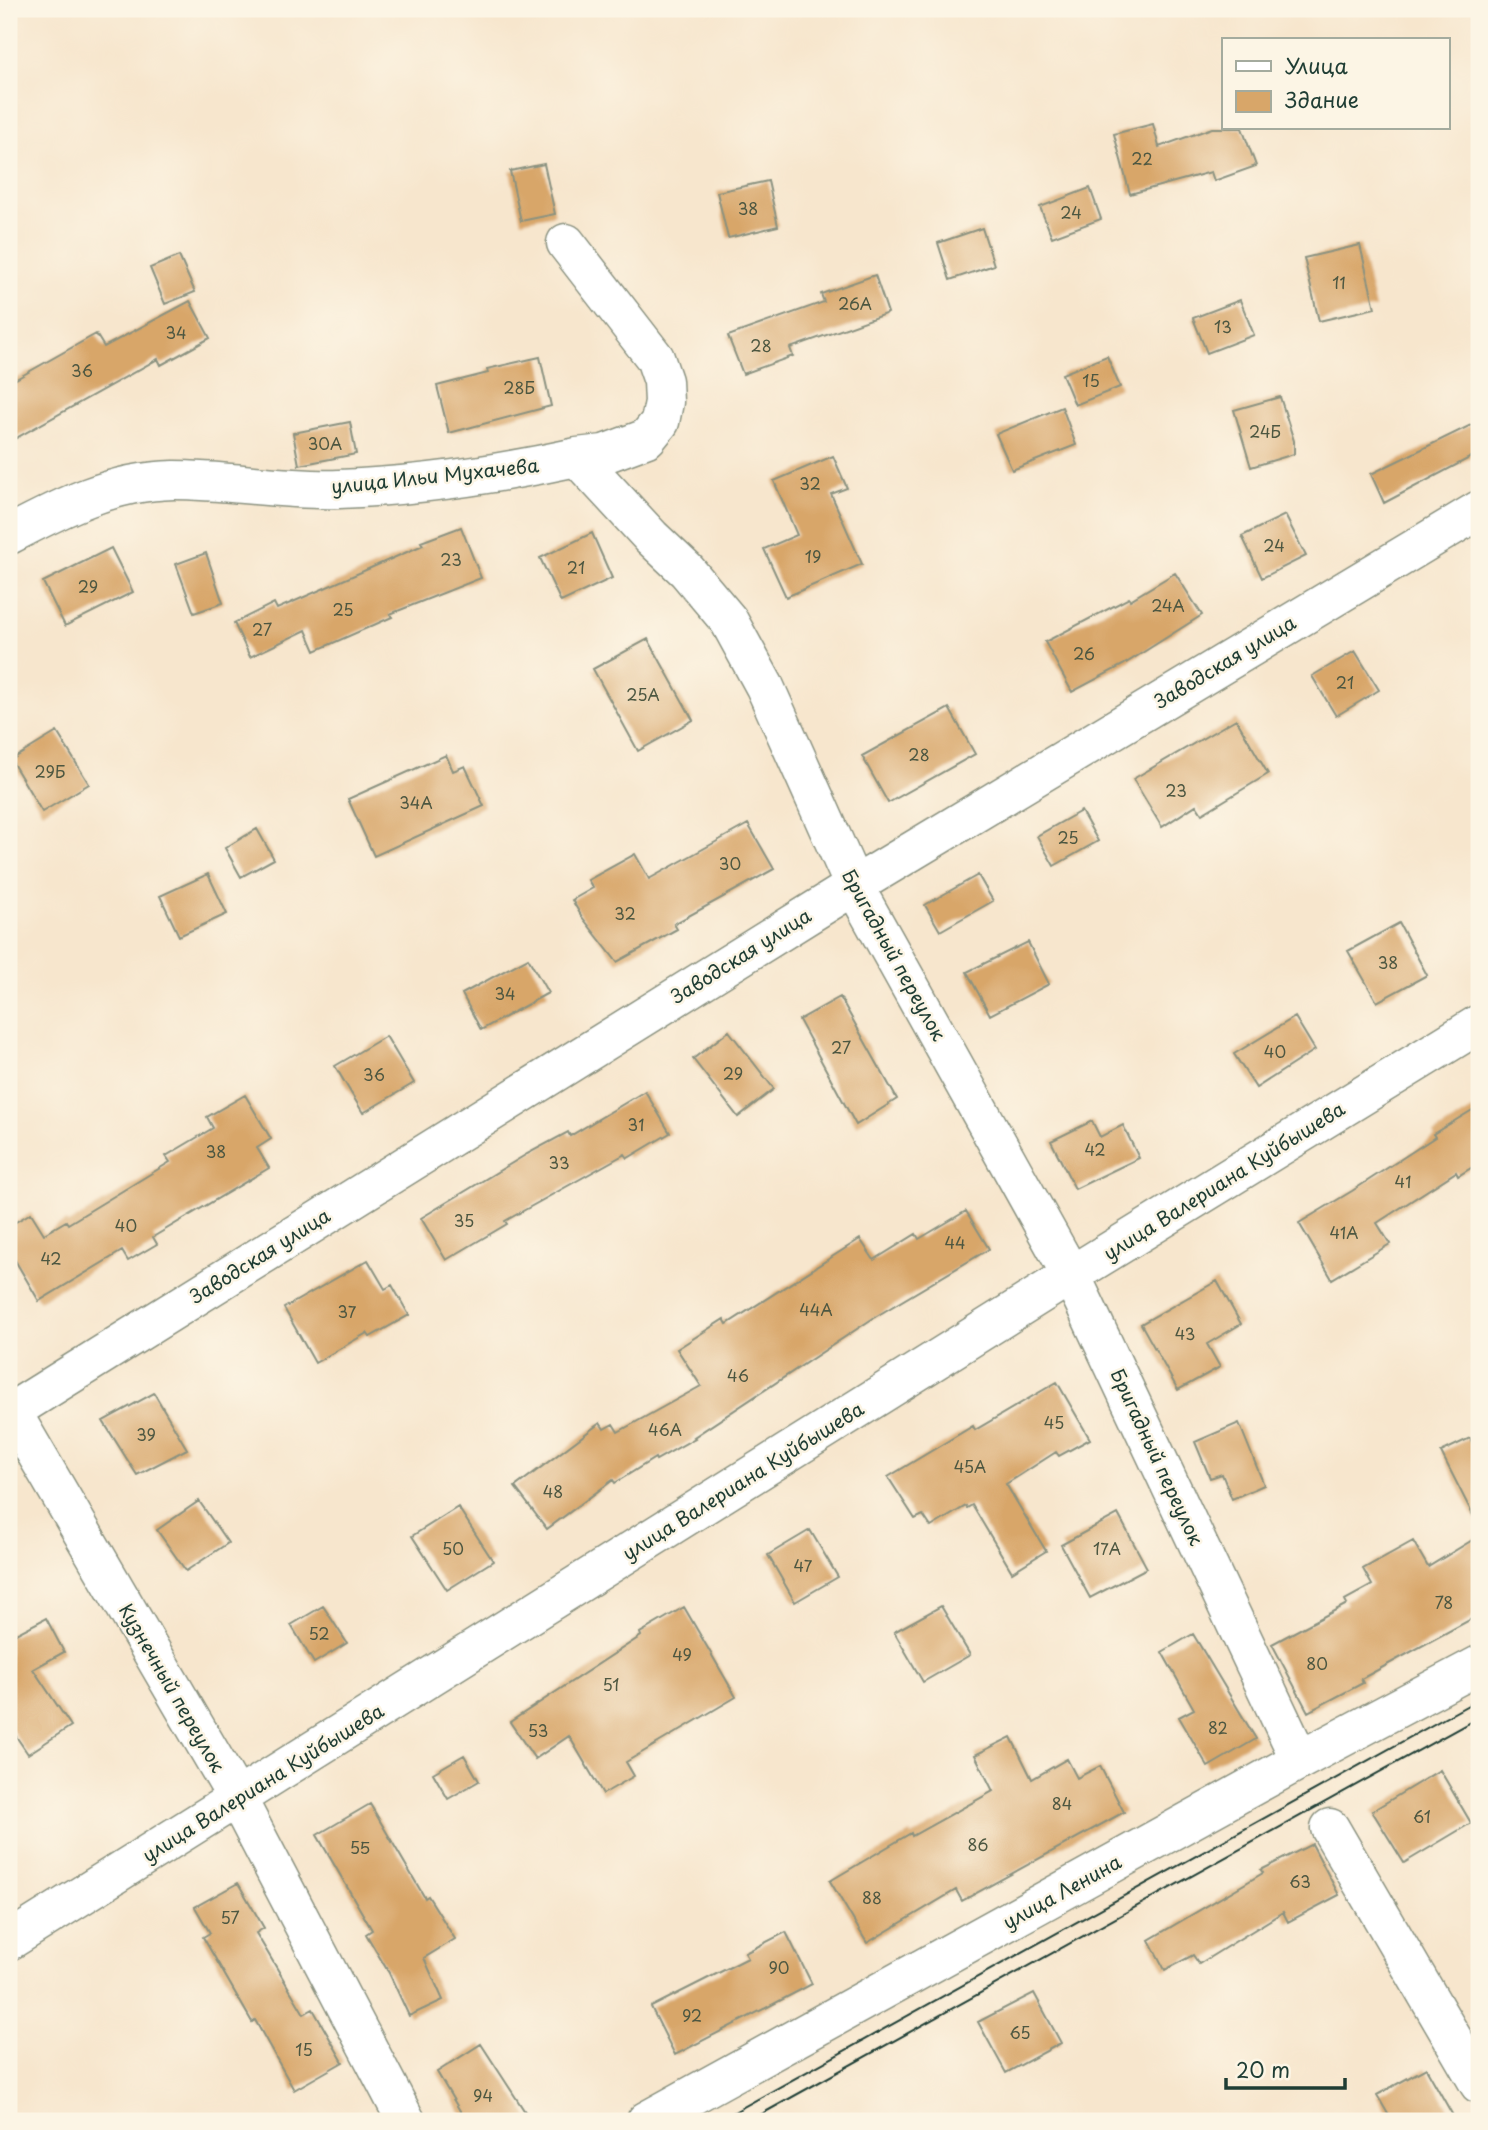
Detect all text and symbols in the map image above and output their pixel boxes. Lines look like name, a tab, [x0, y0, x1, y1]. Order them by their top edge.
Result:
legend	[1222, 38, 1450, 130]
text: Улица	[1285, 49, 1348, 81]
text: Здание	[1285, 83, 1359, 115]
house number: 22	[1131, 146, 1153, 170]
house number: 38	[738, 196, 758, 220]
house number: 24	[1060, 200, 1082, 224]
house number: 11	[1332, 270, 1346, 294]
house number: 26А	[838, 291, 872, 315]
house number: 13	[1214, 314, 1232, 338]
house number: 34	[165, 320, 187, 344]
house number: 28	[750, 333, 772, 357]
house number: 36	[71, 358, 93, 382]
house number: 15	[1082, 368, 1100, 392]
house number: 28Б	[503, 375, 535, 399]
house number: 24Б	[1249, 419, 1281, 443]
house number: 30А	[308, 431, 342, 455]
street label: улица Ильи Мухачева	[330, 450, 540, 500]
house number: 32	[799, 471, 821, 495]
house number: 24	[1263, 533, 1285, 557]
house number: 19	[805, 544, 821, 568]
house number: 23	[440, 547, 462, 571]
house number: 21	[567, 555, 585, 579]
house number: 29	[78, 574, 98, 598]
house number: 24А	[1151, 593, 1185, 617]
house number: 25	[332, 597, 354, 621]
street label: Заводская улица	[1148, 608, 1301, 715]
house number: 27	[252, 617, 272, 641]
house number: 26	[1073, 641, 1095, 665]
house number: 21	[1336, 670, 1354, 694]
house number: 25А	[626, 682, 660, 706]
house number: 28	[908, 742, 930, 766]
house number: 29Б	[35, 759, 65, 783]
house number: 23	[1165, 778, 1187, 802]
house number: 34А	[399, 790, 433, 814]
house number: 25	[1057, 825, 1079, 849]
house number: 30	[719, 851, 741, 875]
street label: Бригадный переулок	[836, 864, 954, 1046]
house number: 32	[614, 901, 636, 925]
street label: Заводская улица	[665, 901, 816, 1010]
house number: 38	[1378, 950, 1398, 974]
house number: 34	[494, 981, 516, 1005]
house number: 27	[831, 1035, 851, 1059]
house number: 40	[1264, 1039, 1286, 1063]
house number: 29	[723, 1061, 743, 1085]
house number: 36	[363, 1062, 385, 1086]
street label: улица Валериана Куйбышева	[1097, 1094, 1350, 1266]
house number: 31	[628, 1112, 644, 1136]
house number: 42	[1084, 1137, 1106, 1161]
house number: 38	[206, 1139, 226, 1163]
house number: 33	[548, 1150, 570, 1174]
house number: 41	[1395, 1169, 1411, 1193]
street label: Заводская улица	[184, 1201, 335, 1310]
house number: 35	[454, 1208, 474, 1232]
house number: 40	[115, 1213, 137, 1237]
house number: 41А	[1329, 1220, 1359, 1244]
house number: 44	[944, 1230, 966, 1254]
house number: 42	[40, 1246, 62, 1270]
house number: 44А	[799, 1297, 833, 1321]
house number: 37	[338, 1299, 357, 1323]
house number: 43	[1175, 1321, 1195, 1345]
house number: 46	[727, 1363, 749, 1387]
street label: Бригадный переулок	[1105, 1364, 1211, 1550]
street label: улица Валериана Куйбышева	[616, 1394, 869, 1566]
house number: 45	[1044, 1410, 1064, 1434]
house number: 46А	[648, 1417, 682, 1441]
house number: 39	[136, 1422, 156, 1446]
house number: 45А	[954, 1454, 986, 1478]
house number: 48	[543, 1479, 563, 1503]
house number: 50	[442, 1536, 464, 1560]
house number: 17А	[1093, 1536, 1121, 1560]
house number: 47	[794, 1553, 813, 1577]
house number: 78	[1435, 1590, 1453, 1614]
street label: Кузнечный переулок	[113, 1598, 233, 1778]
house number: 52	[308, 1621, 330, 1645]
house number: 49	[672, 1642, 692, 1666]
house number: 80	[1306, 1651, 1328, 1675]
house number: 51	[602, 1672, 620, 1696]
street label: улица Валериана Куйбышева	[136, 1696, 389, 1868]
house number: 82	[1208, 1715, 1228, 1739]
house number: 53	[528, 1718, 548, 1742]
house number: 84	[1052, 1791, 1072, 1815]
house number: 61	[1413, 1804, 1431, 1828]
house number: 86	[968, 1832, 988, 1856]
house number: 55	[350, 1835, 370, 1859]
street label: улица Ленина	[997, 1847, 1126, 1935]
house number: 63	[1289, 1869, 1311, 1893]
house number: 88	[862, 1885, 882, 1909]
house number: 57	[220, 1905, 240, 1929]
house number: 90	[768, 1955, 790, 1979]
house number: 92	[682, 2003, 702, 2027]
house number: 65	[1009, 2020, 1031, 2044]
house number: 15	[295, 2037, 313, 2061]
scale bar	[1226, 2046, 1344, 2090]
text: 20 m	[1236, 2053, 1290, 2085]
house number: 94	[473, 2083, 493, 2107]

